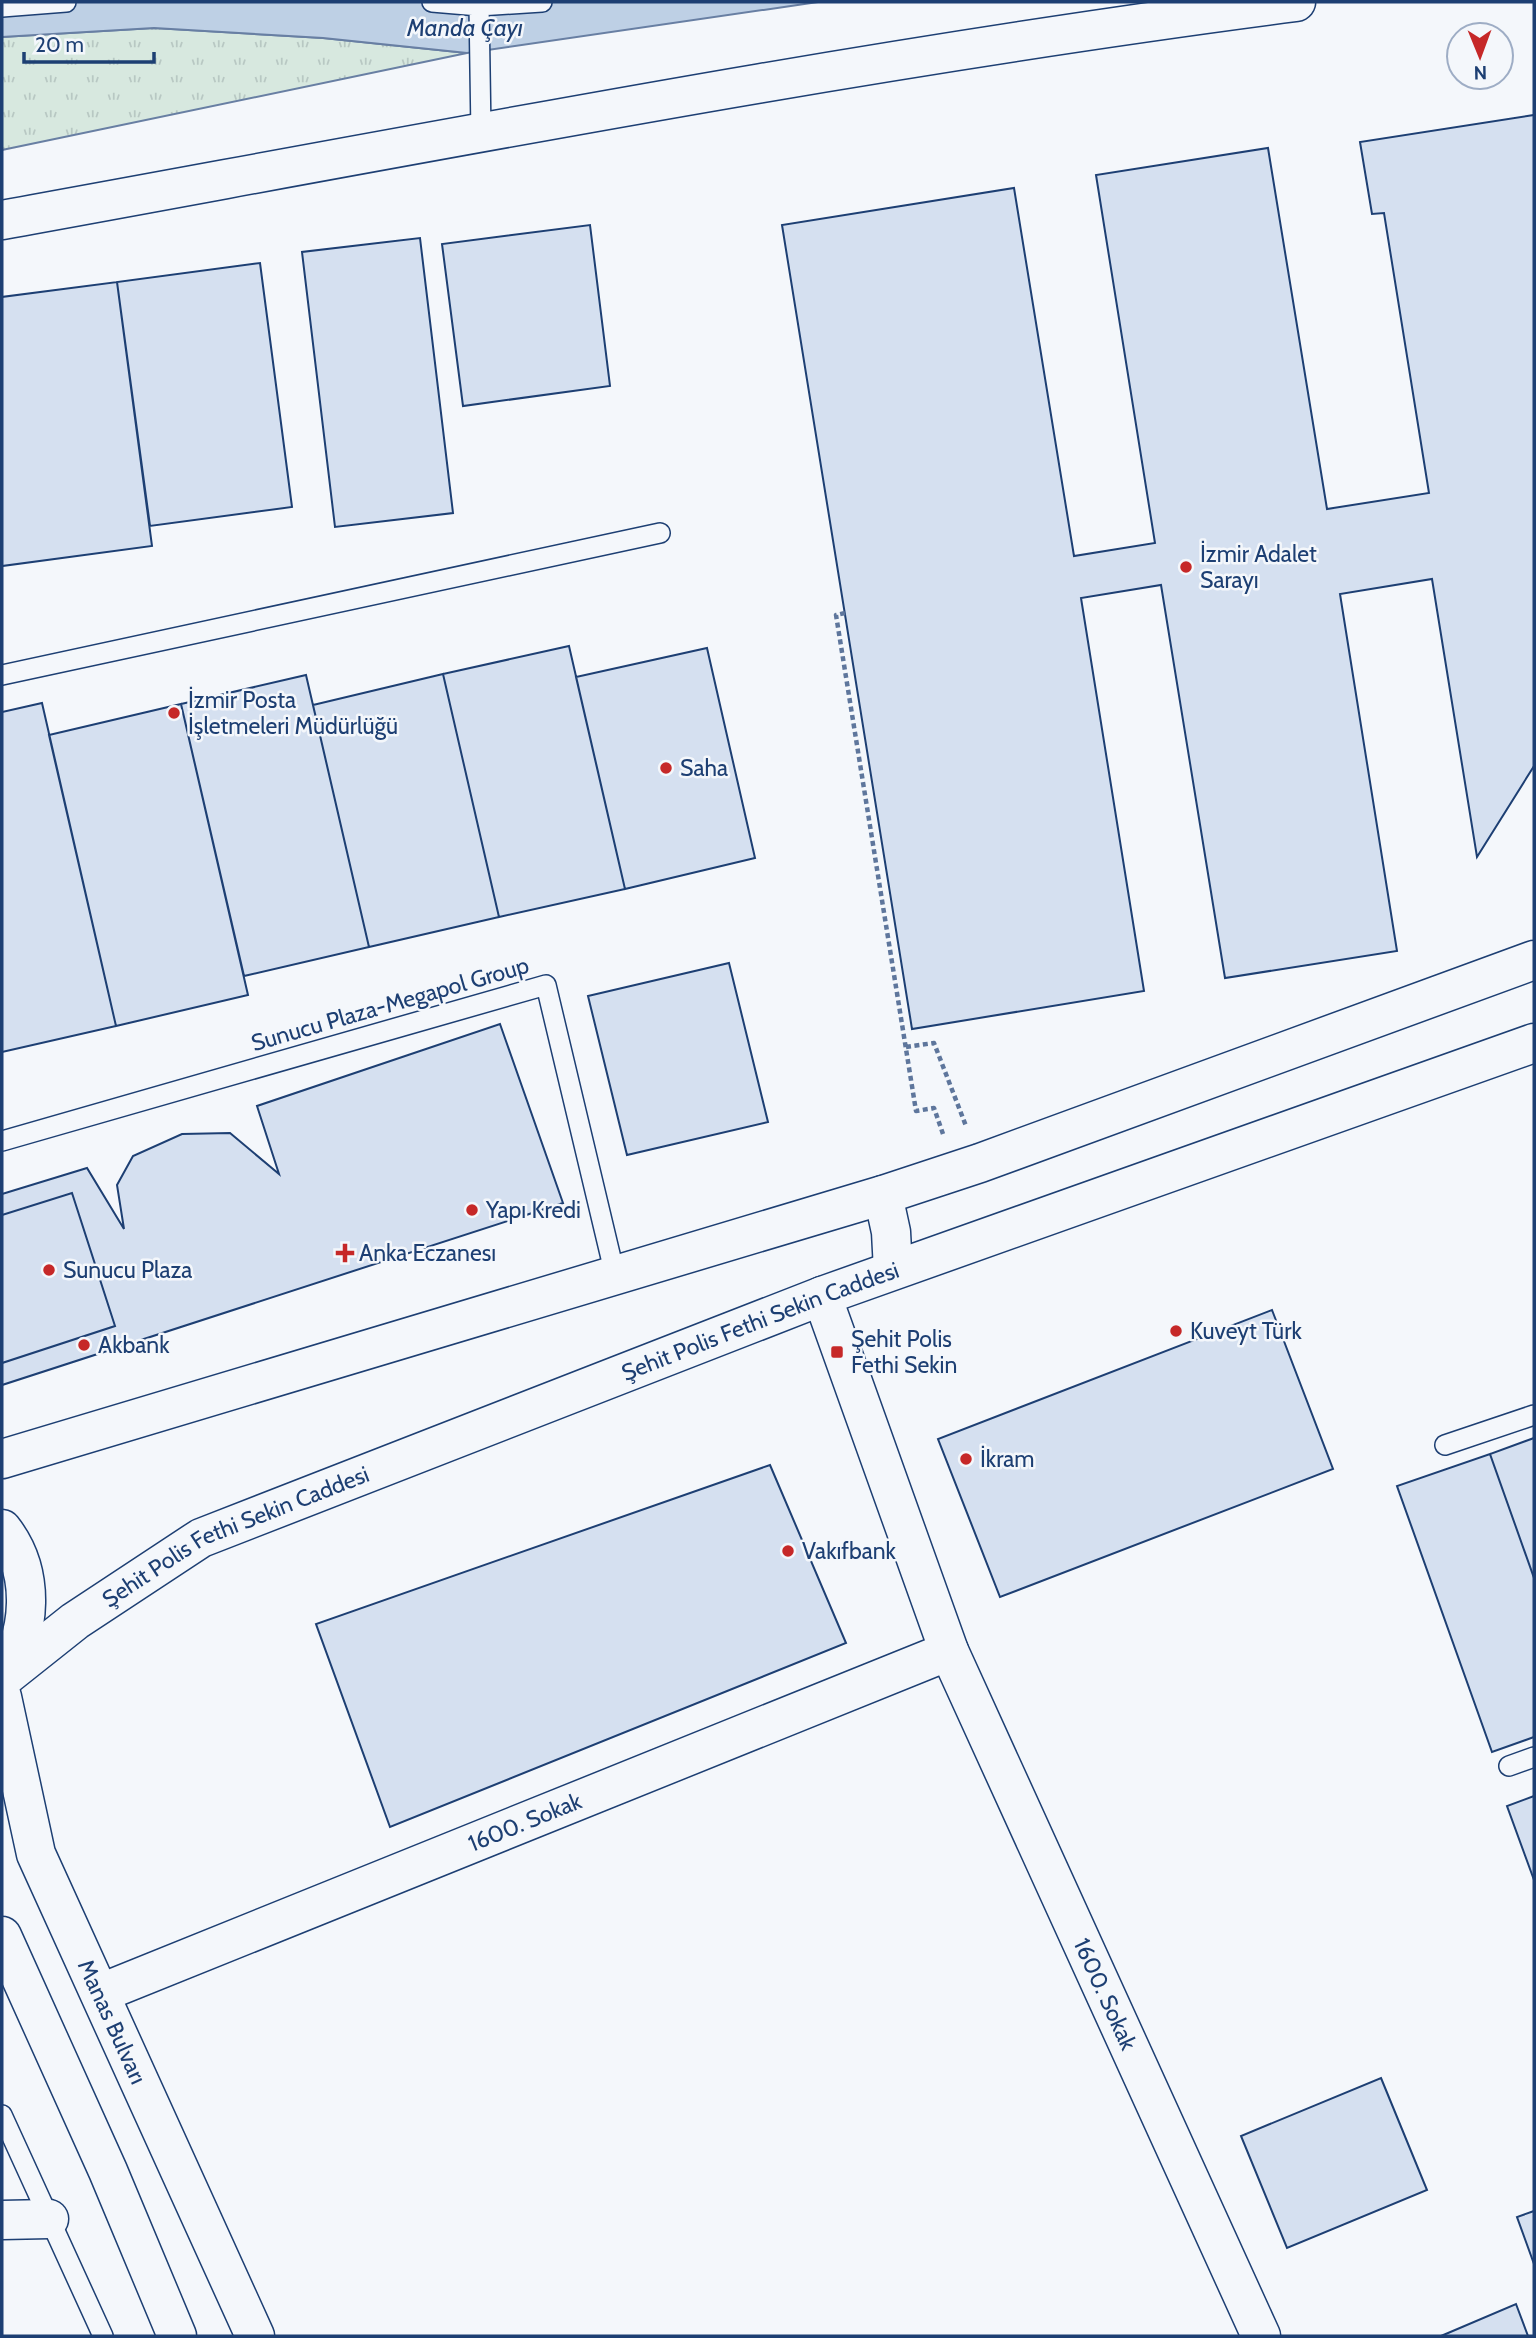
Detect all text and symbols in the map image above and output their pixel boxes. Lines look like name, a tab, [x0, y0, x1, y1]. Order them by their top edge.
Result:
water label: Manda Çayı	[406, 13, 523, 42]
scale bar	[24, 21, 154, 65]
north arrow	[1445, 21, 1515, 91]
text: 20 m	[35, 32, 84, 57]
text: N	[1473, 61, 1487, 84]
place label: İzmir Adalet Sarayı	[1200, 540, 1317, 594]
marker: İzmir Adalet Sarayı	[1178, 559, 1194, 575]
place label: İzmir Posta İşletmeleri Müdürlüğü	[188, 686, 398, 740]
marker: İzmir Posta İşletmeleri Müdürlüğü	[166, 705, 182, 721]
place label: Saha	[680, 754, 728, 782]
marker: Saha	[658, 760, 674, 776]
street label: Sunucu Plaza-Megapol Group	[248, 951, 532, 1057]
place label: Yapı Kredi	[485, 1196, 581, 1224]
marker: Yapı Kredi	[464, 1202, 480, 1218]
place label: Anka Eczanesı	[359, 1239, 496, 1267]
marker: Anka Eczanesı	[337, 1245, 353, 1261]
place label: Sunucu Plaza	[63, 1256, 192, 1284]
street label: Şehit Polis Fethi Sekin Caddesi	[618, 1256, 903, 1387]
marker: Sunucu Plaza	[41, 1262, 57, 1278]
place label: Kuveyt Türk	[1190, 1317, 1302, 1345]
marker: Kuveyt Türk	[1168, 1323, 1184, 1339]
place label: Şehit Polis Fethi Sekin	[851, 1325, 957, 1379]
place label: Akbank	[98, 1331, 170, 1359]
marker: Akbank	[76, 1337, 92, 1353]
marker: Şehit Polis Fethi Sekin	[829, 1344, 845, 1360]
place label: İkram	[980, 1445, 1035, 1473]
marker: İkram	[958, 1451, 974, 1467]
street label: Şehit Polis Fethi Sekin Caddesi	[97, 1460, 373, 1613]
place label: Vakıfbank	[802, 1537, 897, 1565]
marker: Vakıfbank	[780, 1543, 796, 1559]
street label: 1600. Sokak	[464, 1786, 586, 1857]
street label: 1600. Sokak	[1068, 1934, 1143, 2055]
street label: Manas Bulvarı	[72, 1955, 153, 2088]

